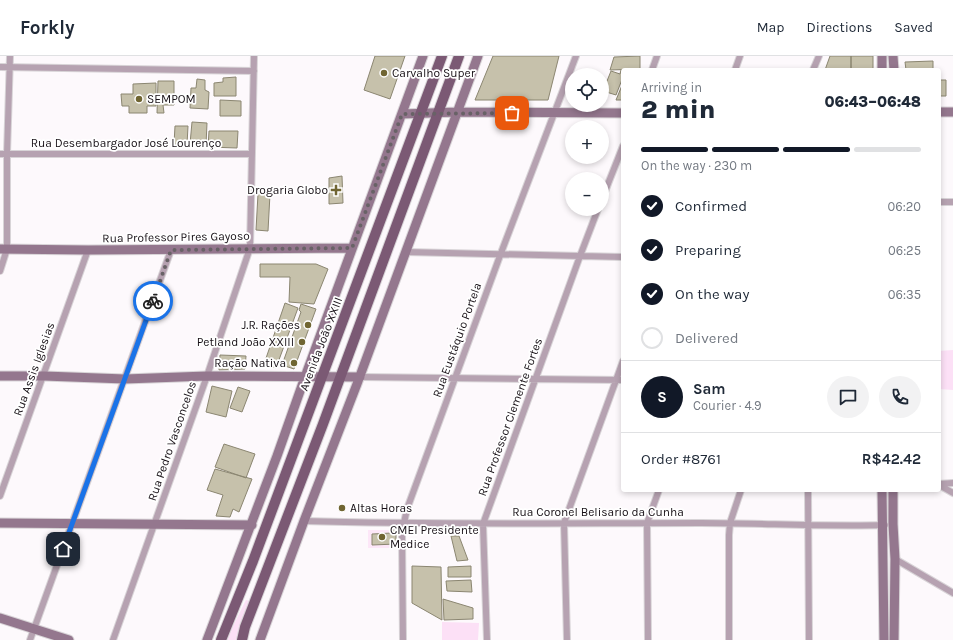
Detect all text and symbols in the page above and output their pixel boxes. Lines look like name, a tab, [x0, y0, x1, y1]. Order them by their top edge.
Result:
text: Forkly	[20, 17, 75, 39]
text: Map	[757, 19, 785, 36]
text: Directions	[807, 19, 872, 36]
text: Saved	[894, 19, 933, 36]
place label: Carvalho Super	[392, 66, 476, 80]
marker: Carvalho Super	[379, 68, 389, 78]
map controls	[565, 68, 609, 216]
button: locate	[565, 68, 609, 112]
text: Arriving in	[641, 80, 702, 95]
place label: SEMPOM	[147, 92, 196, 106]
text: 06:43–06:48	[824, 93, 921, 111]
marker: SEMPOM	[134, 94, 144, 104]
text: 2 min	[641, 94, 716, 125]
pin	[495, 96, 529, 130]
icon: bag	[501, 102, 523, 124]
button: +	[565, 120, 609, 164]
street label: Rua Desembargador José Lourenço	[31, 136, 221, 150]
text: On the way · 230 m	[641, 158, 752, 173]
button: −	[565, 172, 609, 216]
place label: Drogaria Globo	[247, 183, 328, 197]
marker: Drogaria Globo	[331, 185, 341, 195]
icon: check	[641, 195, 663, 217]
text: Confirmed	[675, 197, 747, 215]
text: 06:20	[888, 199, 921, 214]
street label: Rua Professor Pires Gayoso	[102, 229, 250, 245]
icon: check	[641, 239, 663, 261]
text: Preparing	[675, 241, 741, 259]
text: 06:25	[888, 243, 921, 258]
courier	[133, 281, 173, 321]
street label: Rua Eustáquio Portela	[430, 281, 484, 399]
icon: check	[641, 283, 663, 305]
text: On the way	[675, 285, 749, 303]
text: 06:35	[888, 287, 921, 302]
icon: bike	[142, 290, 164, 312]
street label: Avenida João XXIII	[297, 295, 345, 393]
place label: J.R. Rações	[241, 318, 300, 332]
street label: Rua Assis Iglesias	[11, 320, 57, 418]
marker: J.R. Rações	[303, 320, 313, 330]
text: Delivered	[675, 329, 739, 347]
place label: Petland João XXIII	[197, 335, 294, 349]
street label: Rua Professor Clemente Fortes	[475, 336, 545, 498]
marker: Petland João XXIII	[297, 337, 307, 347]
place label: Ração Nativa	[214, 356, 286, 370]
marker: Ração Nativa	[289, 358, 299, 368]
button: chat	[827, 376, 869, 418]
button: phone	[879, 376, 921, 418]
street label: Rua Pedro Vasconcelos	[145, 379, 199, 503]
text: Sam	[693, 380, 726, 398]
text: S	[657, 388, 667, 406]
text: Courier · 4.9	[693, 398, 762, 413]
text: Order #8761	[641, 450, 721, 468]
text: R$42.42	[862, 450, 921, 468]
place label: Altas Horas	[350, 501, 412, 515]
marker: Altas Horas	[337, 503, 347, 513]
street label: Rua Coronel Belisario da Cunha	[512, 505, 684, 519]
place label: CMEI Presidente Medice	[390, 523, 479, 551]
pin	[46, 532, 80, 566]
marker: CMEI Presidente Medice	[377, 532, 387, 542]
icon: home	[52, 538, 74, 560]

